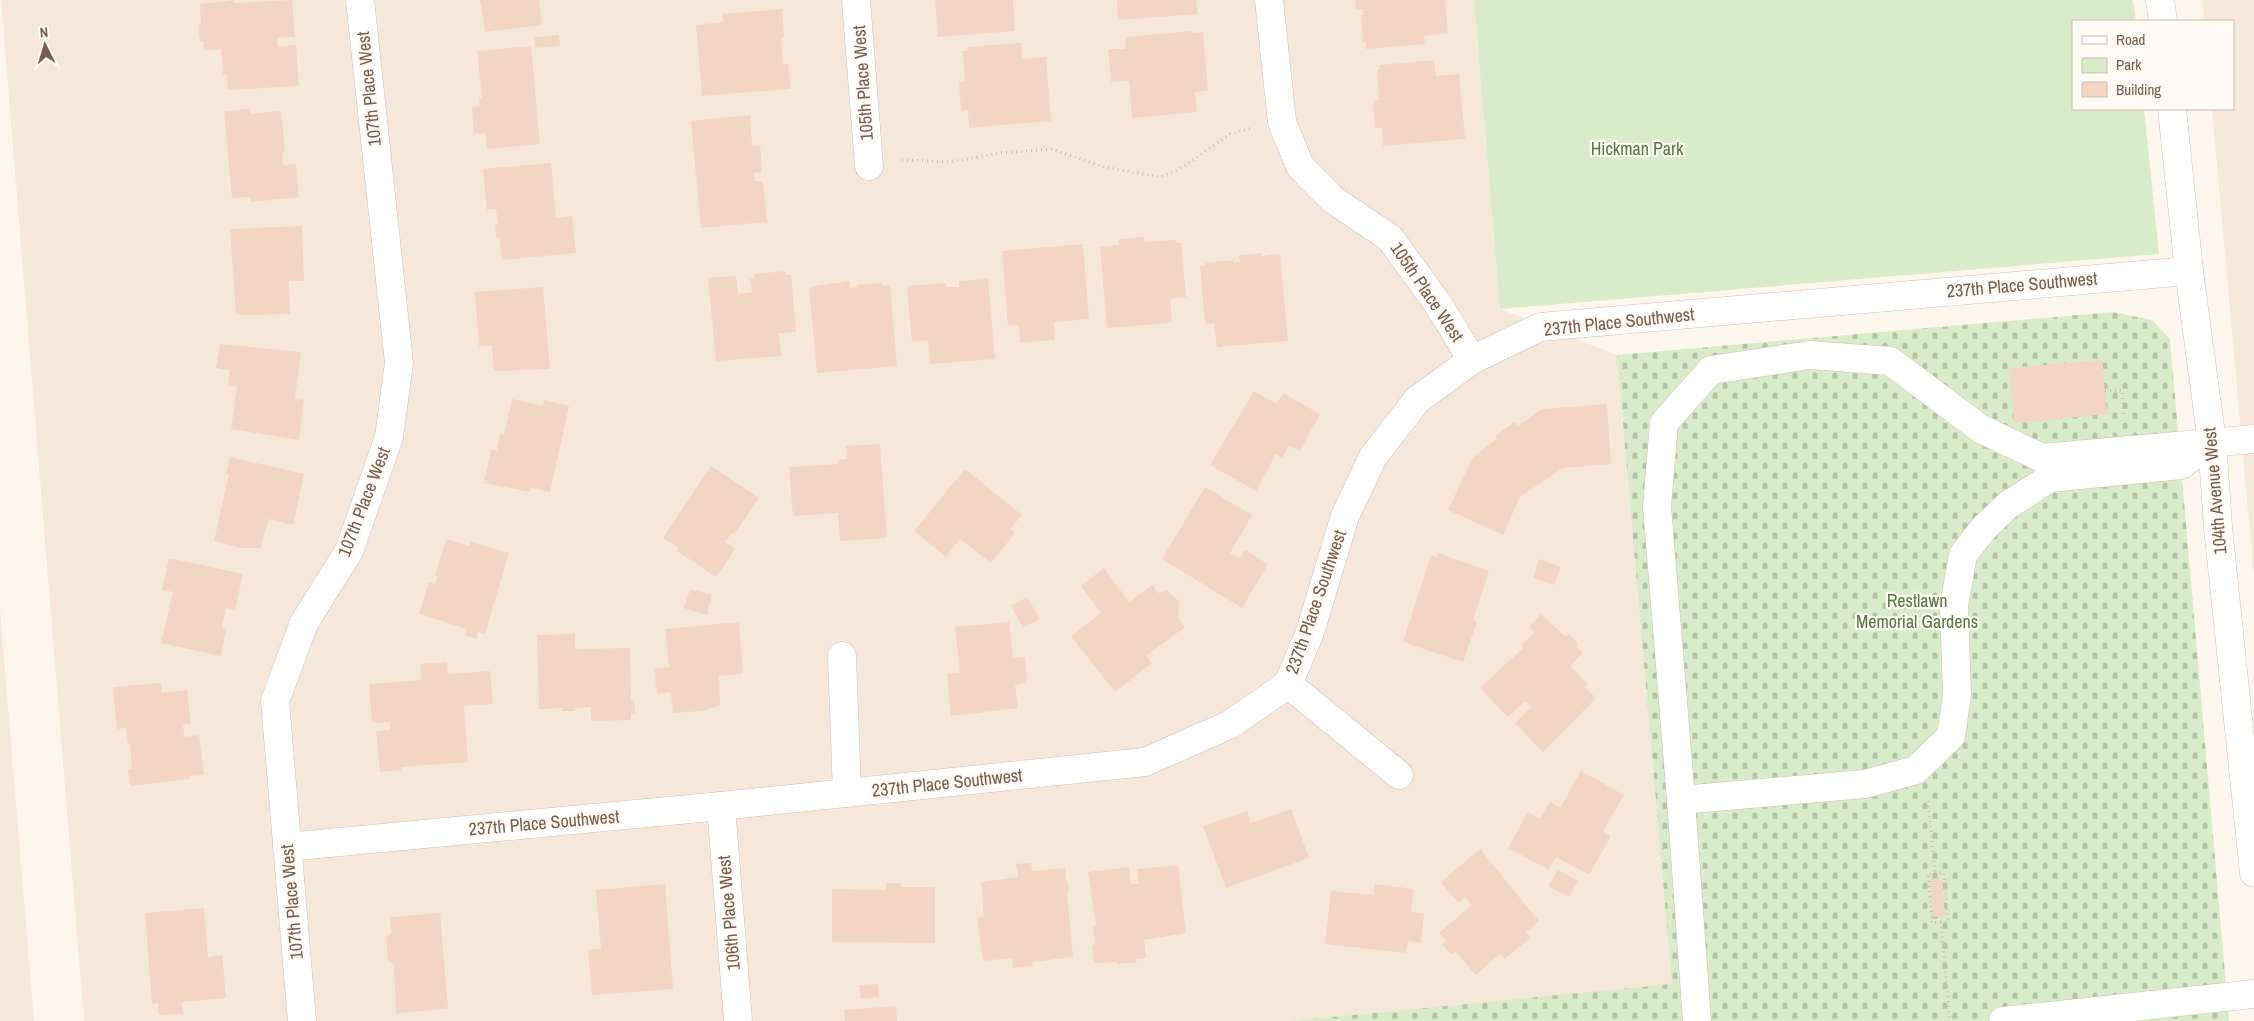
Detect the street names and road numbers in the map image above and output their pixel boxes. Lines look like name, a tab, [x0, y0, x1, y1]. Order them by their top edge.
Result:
street label: 105th Place West	[846, 25, 879, 141]
street label: 107th Place West	[350, 30, 387, 148]
street label: 105th Place West	[1385, 237, 1470, 347]
street label: 237th Place Southwest	[1946, 265, 2098, 304]
street label: 237th Place Southwest	[1543, 301, 1695, 342]
street label: 104th Avenue West	[2196, 426, 2233, 556]
street label: 107th Place West	[331, 443, 396, 560]
street label: 237th Place Southwest	[1279, 526, 1352, 677]
street label: 237th Place Southwest	[871, 762, 1023, 803]
street label: 237th Place Southwest	[468, 803, 620, 842]
street label: 107th Place West	[274, 843, 309, 961]
street label: 106th Place West	[711, 854, 746, 972]

